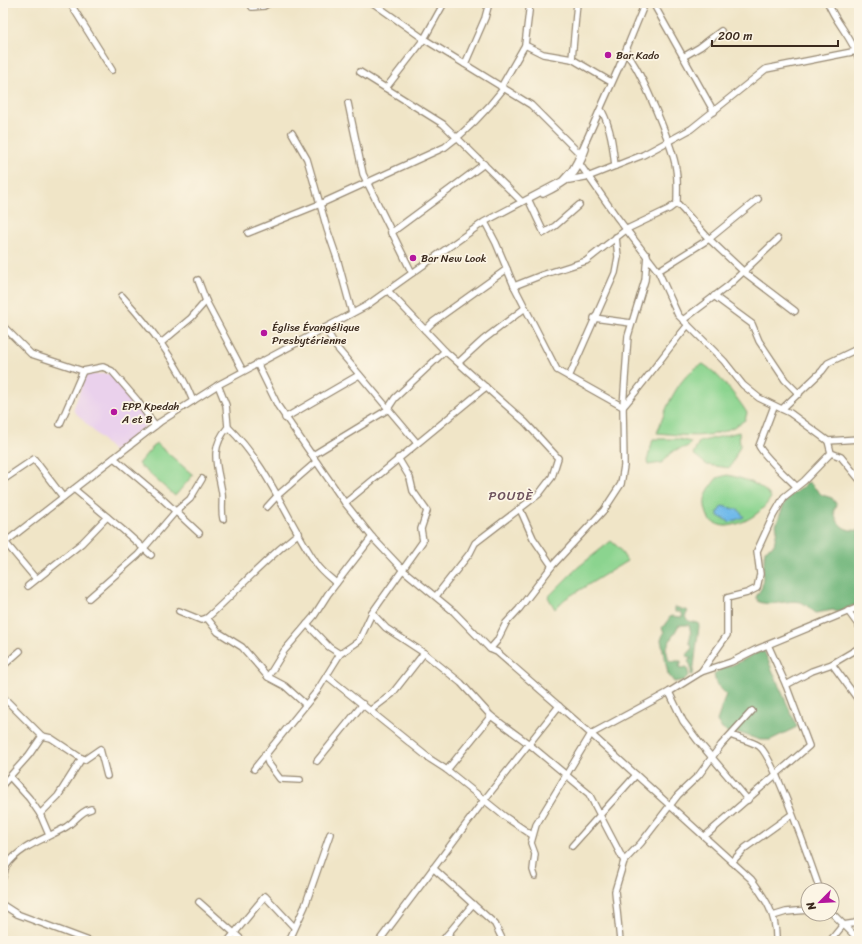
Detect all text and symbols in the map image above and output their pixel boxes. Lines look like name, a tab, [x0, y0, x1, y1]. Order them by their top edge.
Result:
scale bar	[712, 22, 838, 48]
text: 200 m	[718, 25, 752, 47]
place label: Bar Kado	[616, 46, 660, 65]
marker: Bar Kado	[603, 50, 613, 60]
place label: Bar New Look	[421, 249, 487, 268]
marker: Bar New Look	[408, 253, 418, 263]
place label: Église Évangélique Presbytérienne	[272, 318, 360, 350]
marker: Église Évangélique Presbytérienne	[259, 328, 269, 338]
place label: EPP Kpedah A et B	[121, 397, 180, 429]
marker: EPP Kpedah A et B	[109, 407, 119, 417]
district label: POUDÈ	[489, 484, 533, 507]
north arrow	[800, 882, 840, 922]
text: N	[801, 898, 822, 914]

